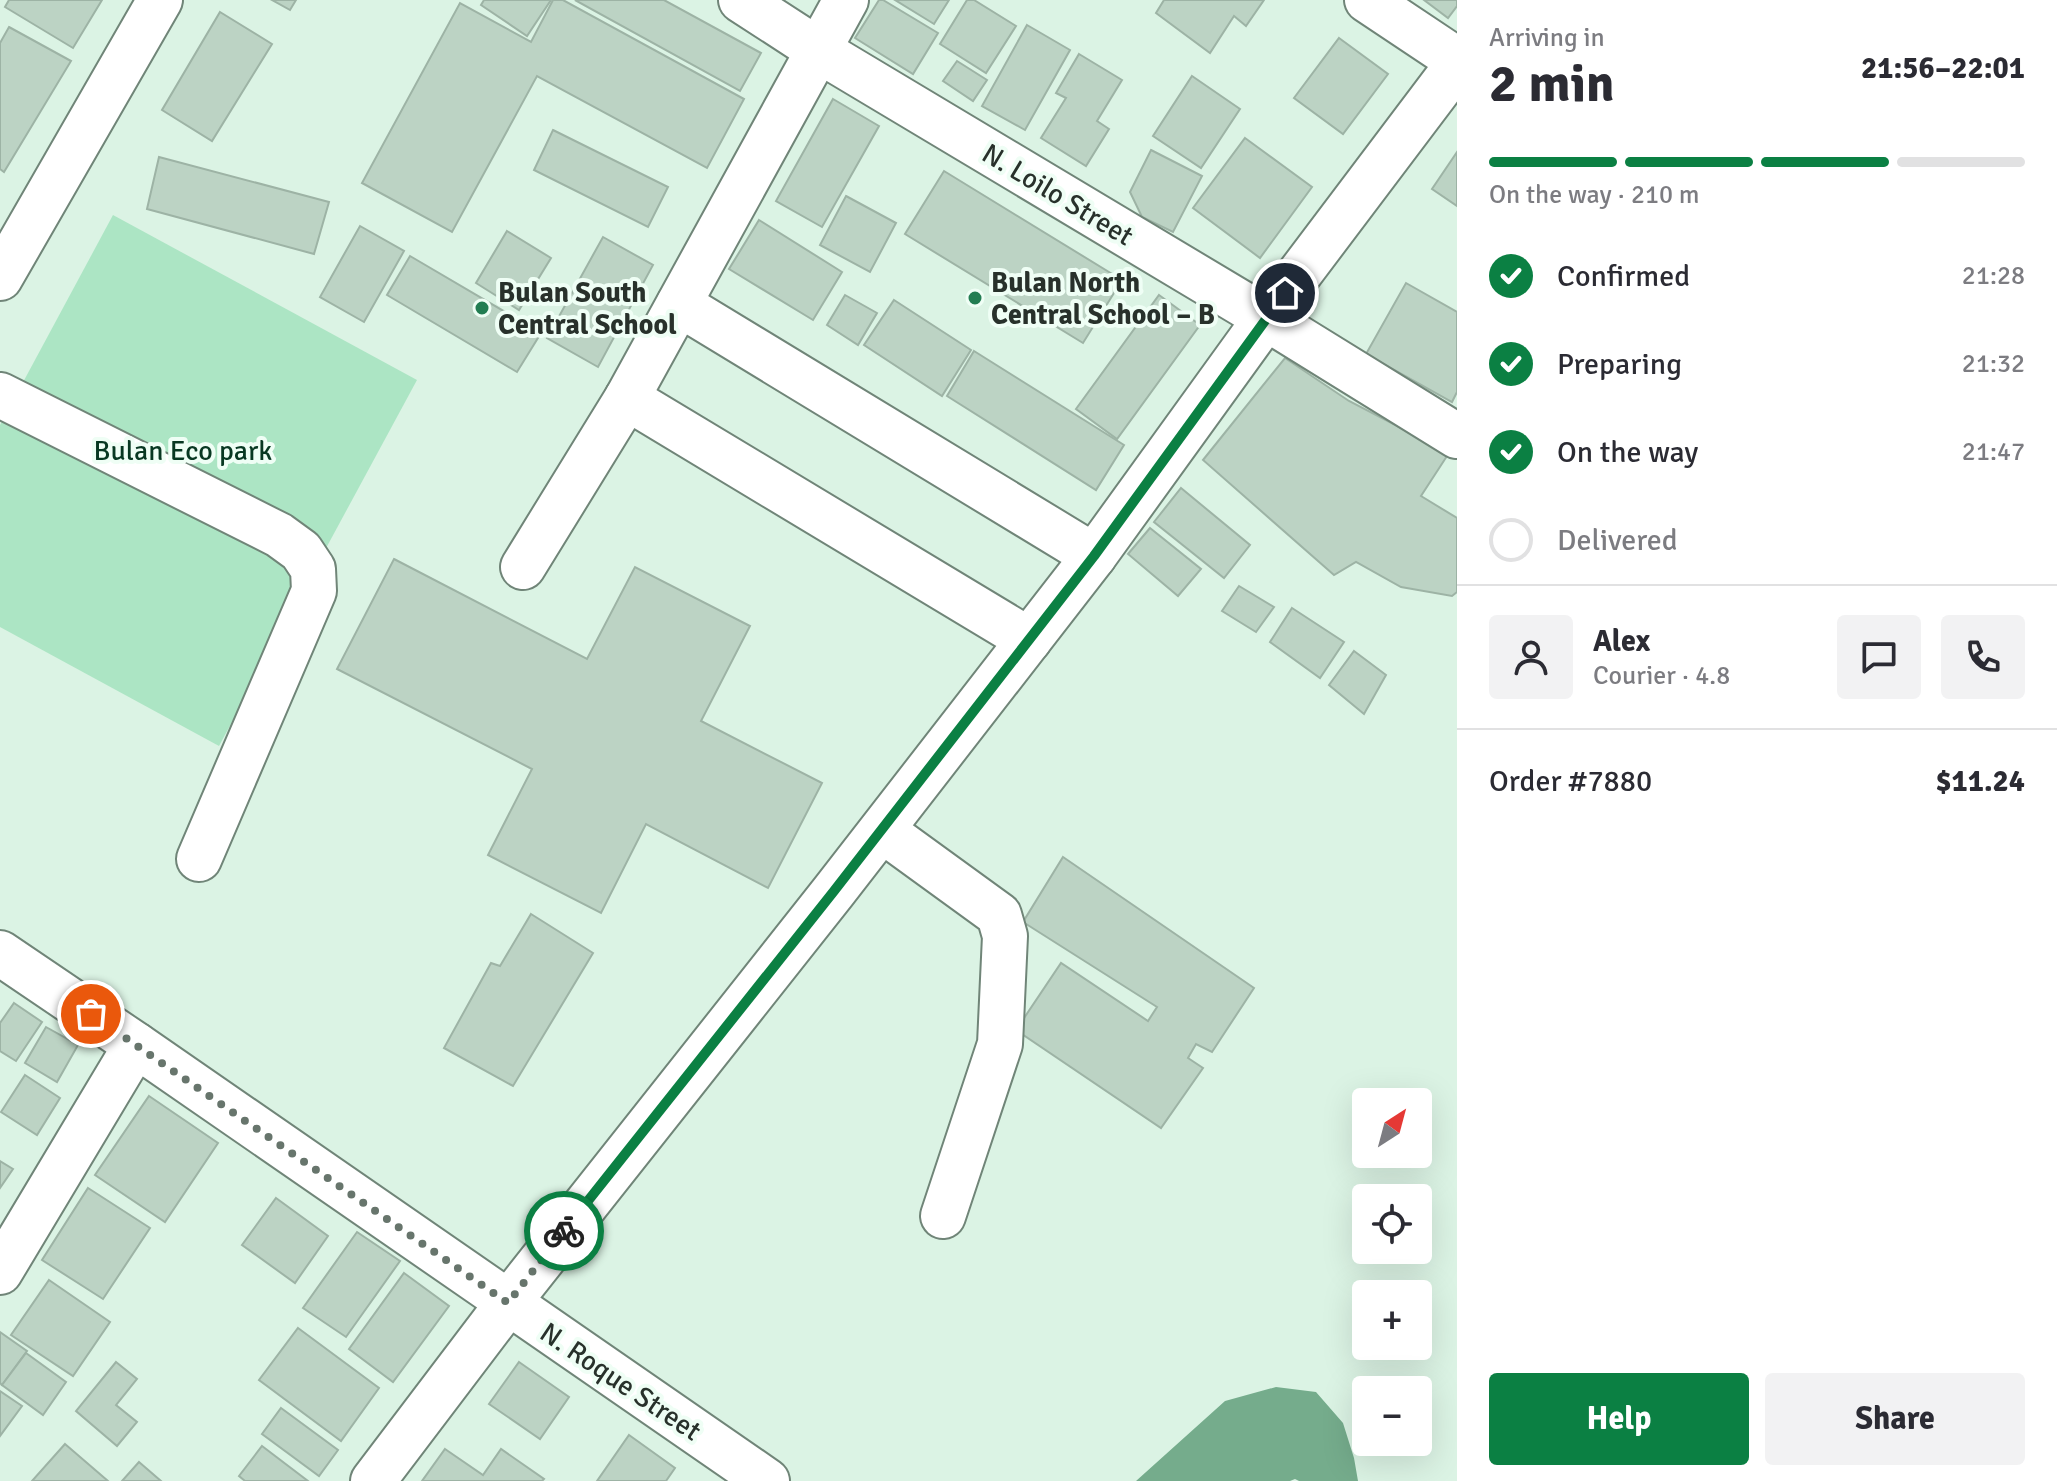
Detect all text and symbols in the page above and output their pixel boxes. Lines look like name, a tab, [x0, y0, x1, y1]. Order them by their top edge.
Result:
text: Arriving in	[1489, 22, 1605, 54]
text: 21:56–22:01	[1861, 50, 2025, 87]
text: 2 min	[1489, 52, 1615, 116]
street label: N. Loilo Street	[976, 136, 1139, 253]
text: On the way · 210 m	[1489, 179, 1699, 211]
icon: check	[1489, 254, 1533, 298]
text: Confirmed	[1557, 258, 1690, 295]
pin	[1251, 259, 1319, 327]
text: 21:28	[1962, 260, 2025, 292]
place label: Bulan North Central School – B	[991, 266, 1215, 332]
icon: home	[1263, 271, 1307, 315]
place label: Bulan South Central School	[498, 276, 677, 342]
marker: Bulan North Central School – B	[966, 289, 984, 307]
marker: Bulan South Central School	[473, 299, 491, 317]
icon: check	[1489, 342, 1533, 386]
text: Preparing	[1557, 346, 1682, 383]
text: 21:32	[1962, 348, 2025, 380]
icon: check	[1489, 430, 1533, 474]
park label: Bulan Eco park	[94, 434, 272, 468]
text: On the way	[1557, 434, 1698, 471]
text: 21:47	[1962, 436, 2025, 468]
text: Delivered	[1557, 522, 1678, 559]
button: person	[1489, 615, 1573, 699]
button: chat	[1837, 615, 1921, 699]
button: phone	[1941, 615, 2025, 699]
text: Alex	[1593, 623, 1650, 660]
text: Courier · 4.8	[1593, 660, 1730, 692]
text: Order #7880	[1489, 763, 1652, 800]
text: $11.24	[1935, 763, 2025, 800]
pin	[57, 980, 125, 1048]
icon: bag	[69, 992, 113, 1036]
north arrow	[1352, 1088, 1432, 1168]
map controls	[1352, 1088, 1432, 1456]
button: locate	[1352, 1184, 1432, 1264]
courier	[524, 1191, 604, 1271]
icon: bike	[542, 1209, 586, 1253]
button: +	[1352, 1280, 1432, 1360]
street label: N. Roque Street	[534, 1316, 708, 1448]
button: Help	[1489, 1373, 1749, 1465]
button: Share	[1765, 1373, 2025, 1465]
button: −	[1352, 1376, 1432, 1456]

